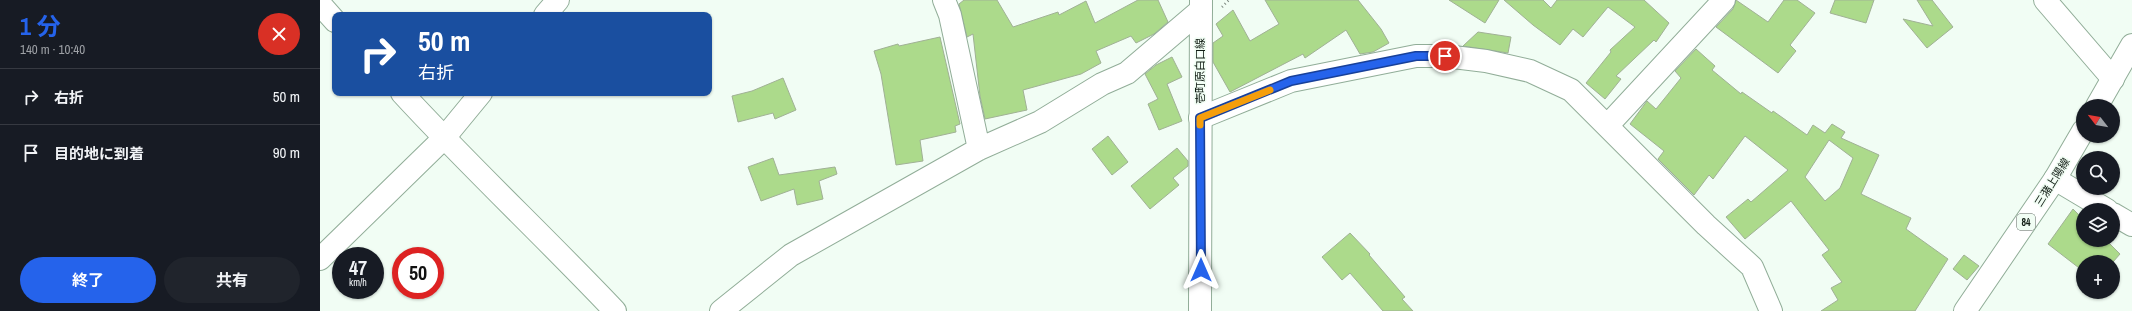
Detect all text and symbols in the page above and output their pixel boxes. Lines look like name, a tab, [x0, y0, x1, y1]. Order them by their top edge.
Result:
text: 1 分	[20, 10, 60, 42]
button: close	[258, 13, 300, 55]
text: 50 m	[418, 22, 470, 60]
icon: right	[352, 28, 404, 80]
street label: 壱町原白口線	[1193, 38, 1207, 104]
pin	[1428, 39, 1462, 73]
text: 140 m · 10:40	[20, 41, 85, 58]
icon: arrive	[1434, 45, 1456, 67]
text: 右折	[418, 60, 454, 85]
icon: right	[20, 86, 42, 108]
text: 50 m	[273, 86, 300, 107]
text: 右折	[54, 87, 84, 108]
north arrow	[2076, 99, 2120, 143]
map controls	[2076, 99, 2120, 299]
icon: arrive	[20, 142, 42, 164]
text: 90 m	[273, 142, 300, 163]
text: 目的地に到着	[54, 143, 144, 164]
button: search	[2076, 151, 2120, 195]
street label: 三潴上陽線	[2031, 155, 2073, 209]
button: layers	[2076, 203, 2120, 247]
road number: 84	[2017, 214, 2035, 230]
speed limit sign: 50	[392, 247, 444, 299]
position arrow	[1180, 249, 1222, 291]
text: 47	[349, 254, 367, 281]
button: +	[2076, 255, 2120, 299]
button: 終了	[20, 257, 156, 303]
button: 共有	[164, 257, 300, 303]
text: km/h	[349, 276, 367, 289]

